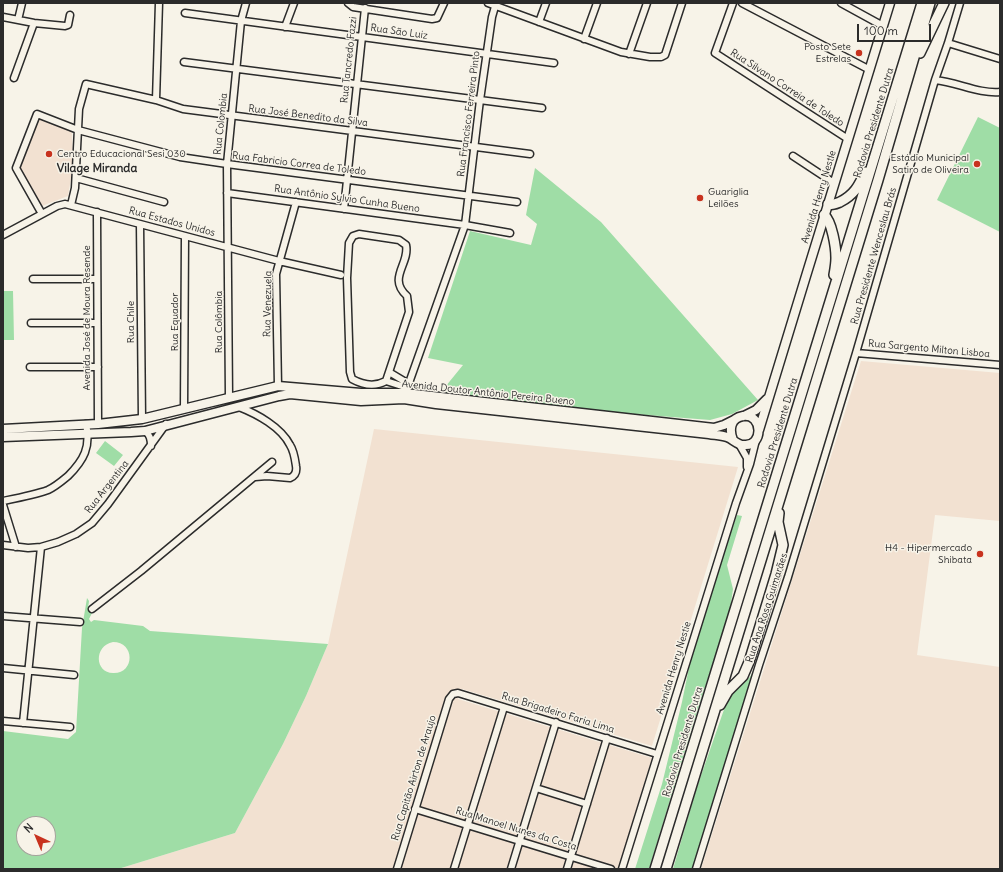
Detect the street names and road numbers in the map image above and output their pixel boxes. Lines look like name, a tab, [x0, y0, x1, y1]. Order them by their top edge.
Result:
street label: Rua Tancredo Fazzi	[338, 16, 360, 104]
street label: Rua São Luiz	[370, 22, 428, 42]
street label: Rua Silvano Correia de Toledo	[728, 47, 846, 129]
street label: Rua Francisco Ferreira Pinto	[455, 50, 483, 178]
street label: Rodovia Presidente Dutra	[852, 67, 896, 179]
street label: Rua Colombia	[212, 92, 230, 156]
street label: Rua José Benedito da Silva	[248, 103, 368, 129]
street label: Avenida Henry Nestle	[799, 149, 839, 245]
street label: Rua Fabricio Correa de Toledo	[231, 150, 367, 178]
street label: Rua Antônio Sylvio Cunha Bueno	[273, 183, 421, 215]
street label: Rua Presidente Wenceslau Brás	[849, 186, 899, 326]
street label: Rua Estados Unidos	[128, 205, 216, 239]
street label: Avenida José de Moura Resende	[81, 245, 93, 391]
street label: Rua Venezuela	[261, 271, 275, 337]
street label: Rua Colômbia	[213, 291, 225, 353]
street label: Rua Equador	[169, 293, 181, 351]
street label: Rua Chile	[125, 301, 137, 343]
street label: Rua Sargento Milton Lisboa	[868, 338, 990, 360]
street label: Rodovia Presidente Dutra	[756, 377, 800, 489]
street label: Avenida Doutor Antônio Pereira Bueno	[401, 378, 575, 408]
street label: Rua Argentina	[82, 458, 132, 516]
street label: Rua Ana Rosa Guimarães	[744, 552, 790, 664]
street label: Avenida Henry Nestie	[654, 620, 694, 716]
street label: Rodovia Presidente Dutra	[661, 686, 705, 798]
street label: Rua Brigadeiro Faria Lima	[500, 690, 616, 736]
street label: Rua Capitão Airton de Araujo	[389, 714, 439, 842]
street label: Rua Manoel Nunes da Costa	[454, 805, 578, 853]

